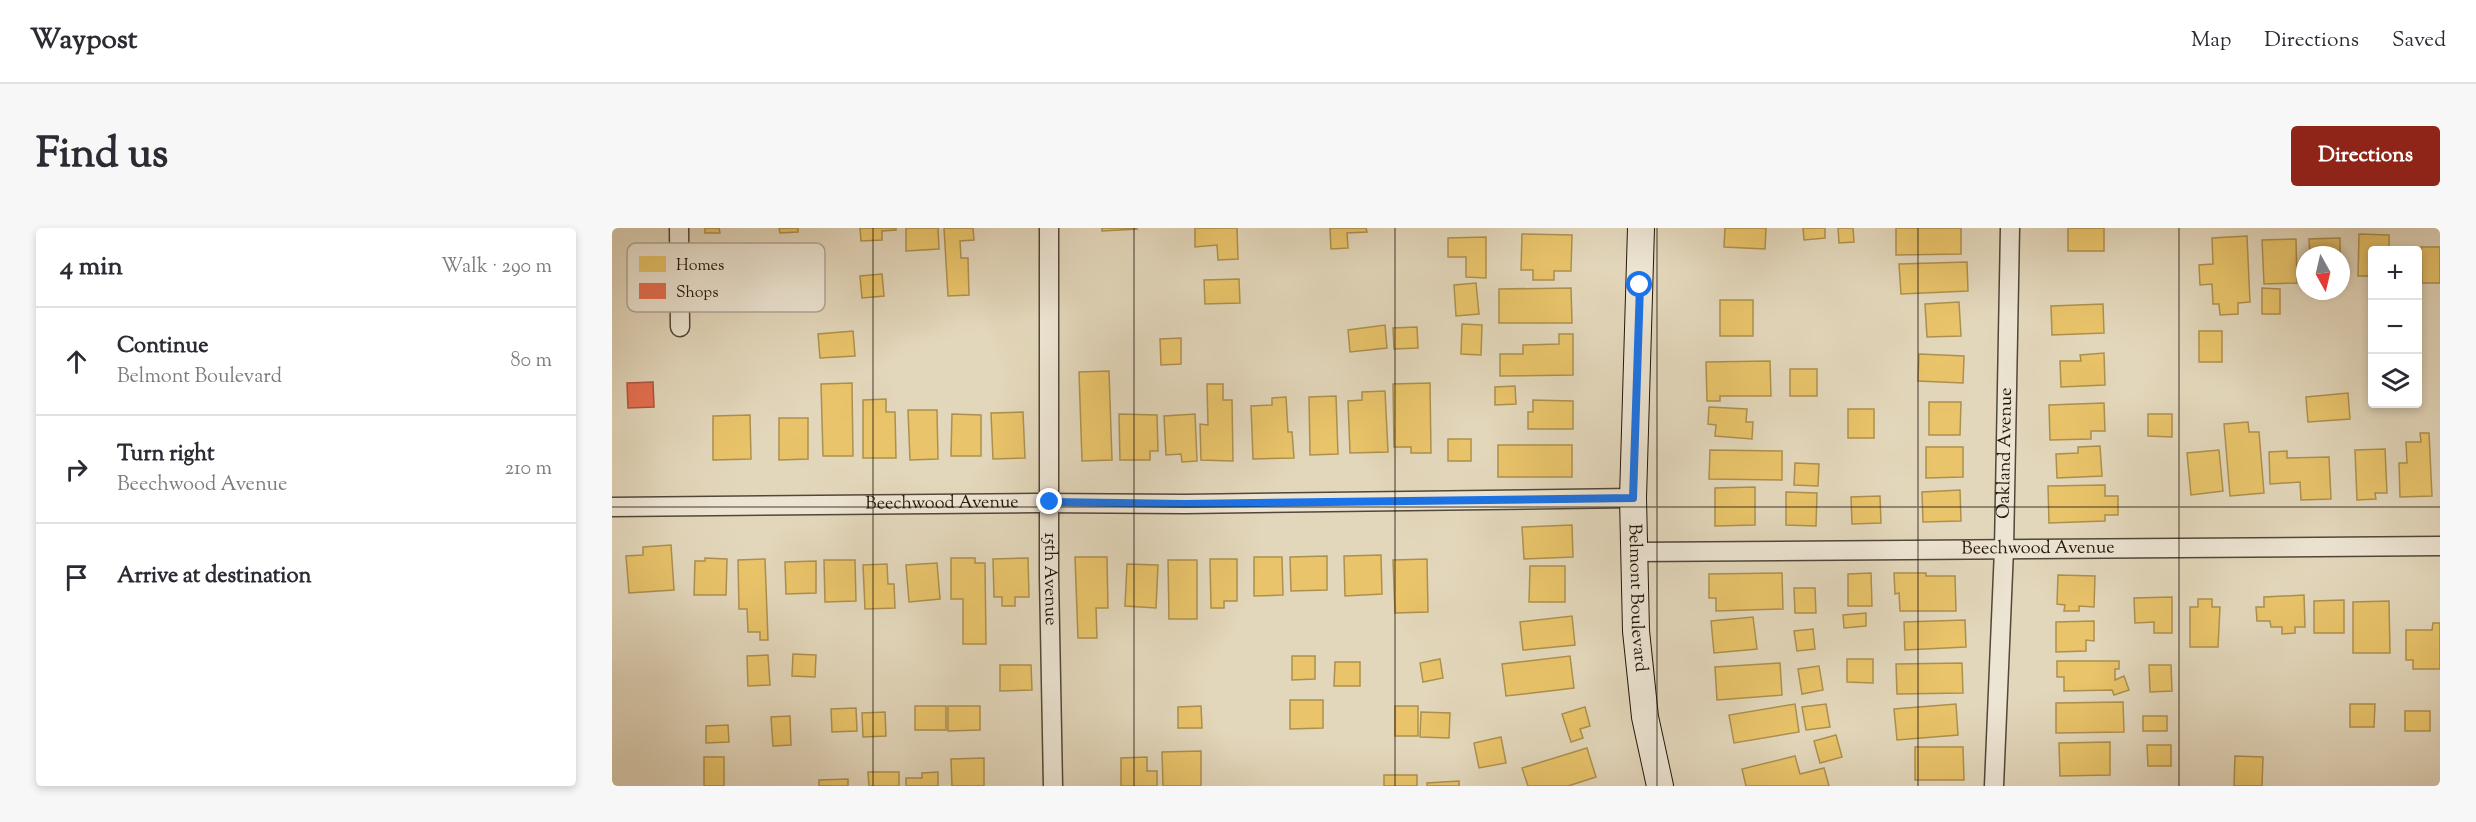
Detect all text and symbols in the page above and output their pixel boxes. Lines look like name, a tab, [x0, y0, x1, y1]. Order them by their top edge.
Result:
text: Waypost	[30, 21, 137, 61]
text: Map	[2191, 26, 2231, 56]
text: Directions	[2264, 26, 2359, 56]
text: Saved	[2392, 26, 2446, 56]
text: Find us	[36, 126, 168, 186]
button: Directions	[2291, 126, 2440, 186]
legend	[627, 243, 825, 312]
north arrow	[2296, 246, 2350, 300]
map controls	[2368, 246, 2422, 408]
button: +	[2368, 246, 2422, 300]
text: 4 min	[60, 249, 123, 286]
text: Walk · 290 m	[441, 253, 552, 282]
text: Homes	[676, 255, 724, 278]
route start	[1626, 271, 1652, 297]
text: Shops	[676, 282, 719, 305]
button: −	[2368, 300, 2422, 354]
text: Continue	[117, 331, 208, 363]
icon: ahead	[60, 345, 93, 378]
text: 80 m	[511, 347, 552, 376]
button: layers	[2368, 354, 2422, 408]
text: Belmont Boulevard	[117, 363, 282, 392]
street label: Oakland Avenue	[1992, 387, 2020, 519]
text: Turn right	[117, 439, 214, 471]
icon: right	[60, 453, 93, 486]
text: 210 m	[505, 455, 552, 484]
text: Beechwood Avenue	[117, 471, 287, 500]
route end	[1036, 488, 1062, 514]
street label: Beechwood Avenue	[865, 490, 1019, 518]
street label: Belmont Boulevard	[1621, 523, 1653, 673]
street label: 15th Avenue	[1036, 532, 1063, 626]
street label: Beechwood Avenue	[1961, 535, 2115, 563]
icon: arrive	[60, 561, 93, 594]
text: Arrive at destination	[117, 561, 312, 593]

